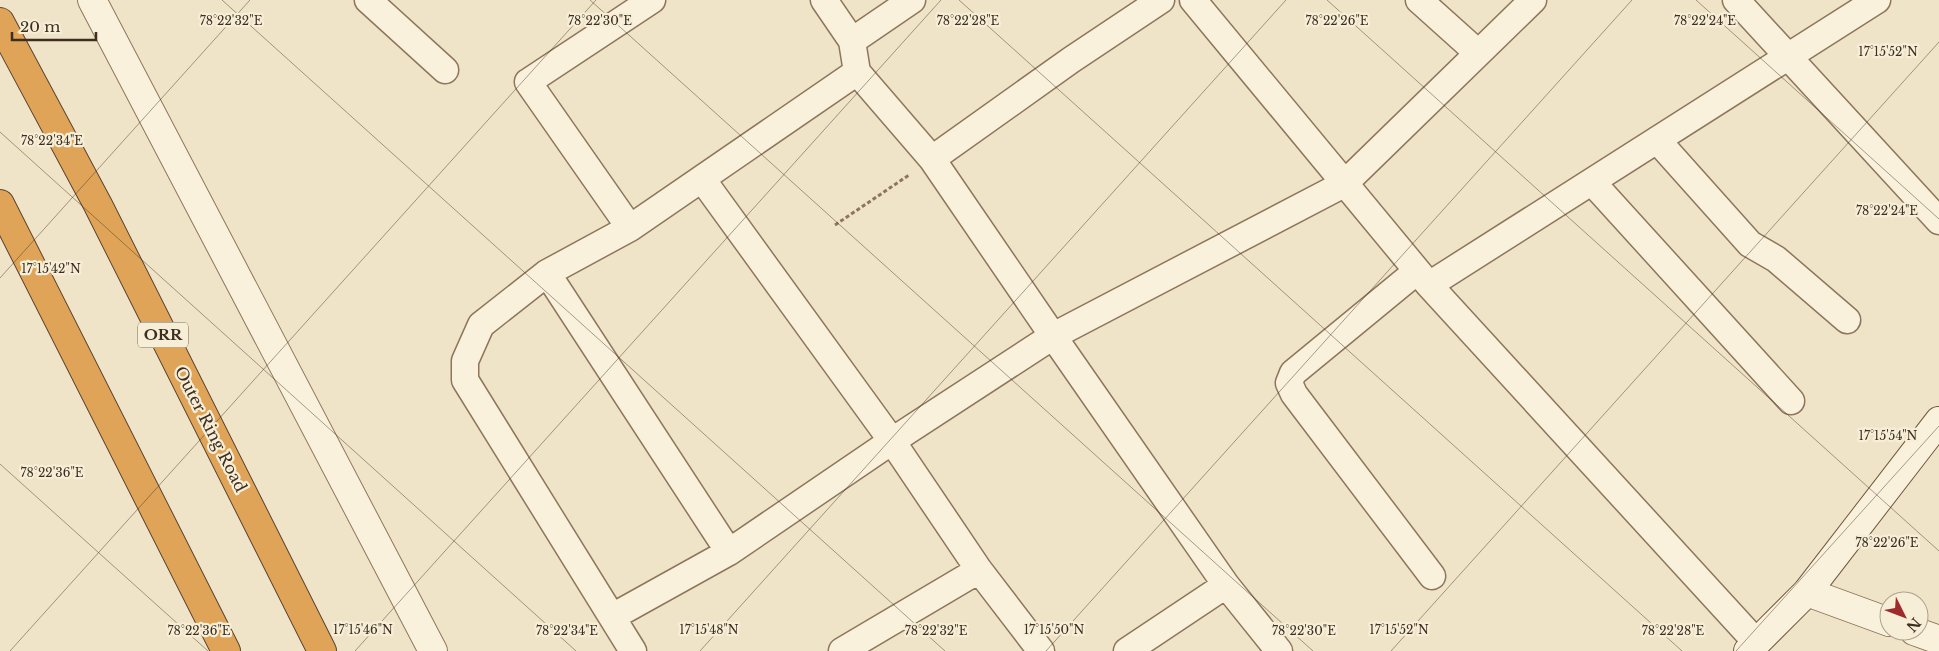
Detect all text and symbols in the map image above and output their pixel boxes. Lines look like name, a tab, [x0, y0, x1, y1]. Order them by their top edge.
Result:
scale bar	[12, 10, 96, 42]
text: 78°22'32"E	[200, 13, 263, 28]
text: 78°22'30"E	[568, 13, 632, 28]
text: 78°22'28"E	[937, 13, 1000, 28]
text: 78°22'26"E	[1305, 13, 1369, 28]
text: 78°22'24"E	[1674, 13, 1736, 28]
text: 20 m	[20, 17, 60, 36]
text: 17°15'52"N	[1858, 44, 1918, 59]
text: 78°22'34"E	[21, 133, 83, 148]
text: 78°22'24"E	[1856, 203, 1918, 218]
text: 17°15'42"N	[21, 261, 81, 276]
road number: ORR	[138, 322, 188, 348]
street label: Outer Ring Road	[171, 363, 251, 495]
text: 17°15'54"N	[1859, 428, 1918, 443]
text: 78°22'36"E	[20, 465, 84, 480]
text: 78°22'26"E	[1855, 535, 1919, 550]
north arrow	[1879, 591, 1929, 641]
text: N	[1903, 614, 1925, 636]
text: 17°15'46"N	[333, 622, 393, 637]
text: 17°15'48"N	[679, 622, 739, 637]
text: 17°15'50"N	[1024, 622, 1084, 637]
text: 17°15'52"N	[1369, 622, 1429, 637]
text: 78°22'36"E	[167, 623, 231, 638]
text: 78°22'34"E	[536, 623, 598, 638]
text: 78°22'32"E	[905, 623, 968, 638]
text: 78°22'30"E	[1272, 623, 1336, 638]
text: 78°22'28"E	[1642, 623, 1705, 638]

